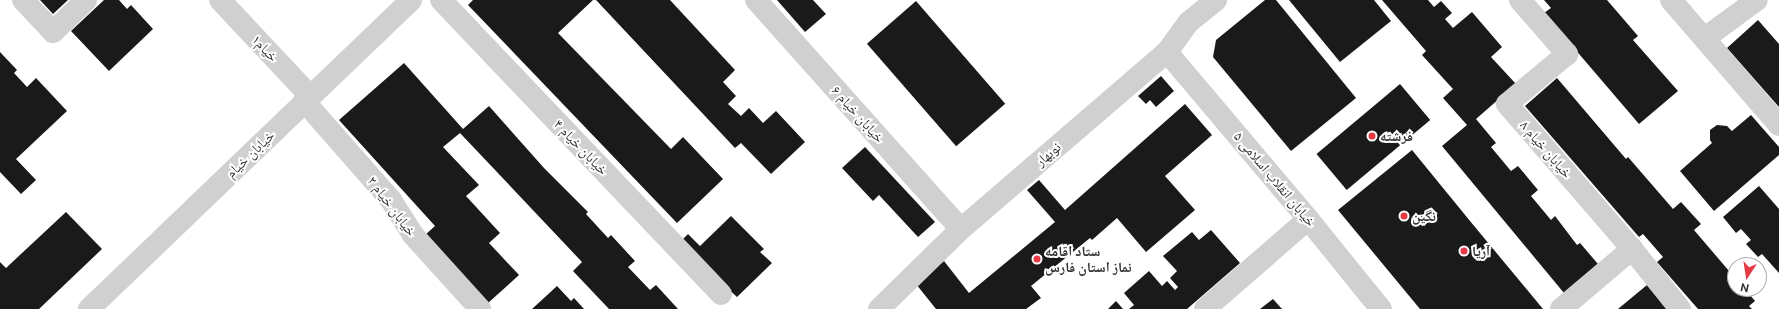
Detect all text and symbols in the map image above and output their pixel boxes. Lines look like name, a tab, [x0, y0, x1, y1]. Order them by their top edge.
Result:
street label: ۱خیام	[248, 31, 282, 65]
street label: خیابان خیام ۶	[828, 82, 888, 146]
street label: خیابان خیام ۴	[550, 116, 612, 178]
street label: خیابان خیام ۸	[1517, 117, 1575, 181]
street label: خیابان خیام	[222, 127, 278, 181]
street label: خیابان انقلاب اسلامی ۵	[1230, 128, 1320, 230]
place label: فرشته	[1380, 128, 1413, 144]
marker: فرشته	[1367, 131, 1377, 141]
street label: نوبهار	[1032, 138, 1064, 170]
street label: خیابان خیام ۲	[364, 173, 420, 239]
place label: نگین	[1412, 208, 1436, 224]
marker: نگین	[1399, 211, 1409, 221]
place label: ستاد اقامه نماز استان فارس	[1045, 243, 1132, 276]
place label: آریا	[1472, 243, 1490, 259]
marker: آریا	[1459, 246, 1469, 256]
marker: ستاد اقامه نماز استان فارس	[1032, 254, 1042, 264]
north arrow	[1727, 257, 1767, 297]
text: N	[1739, 281, 1750, 295]

